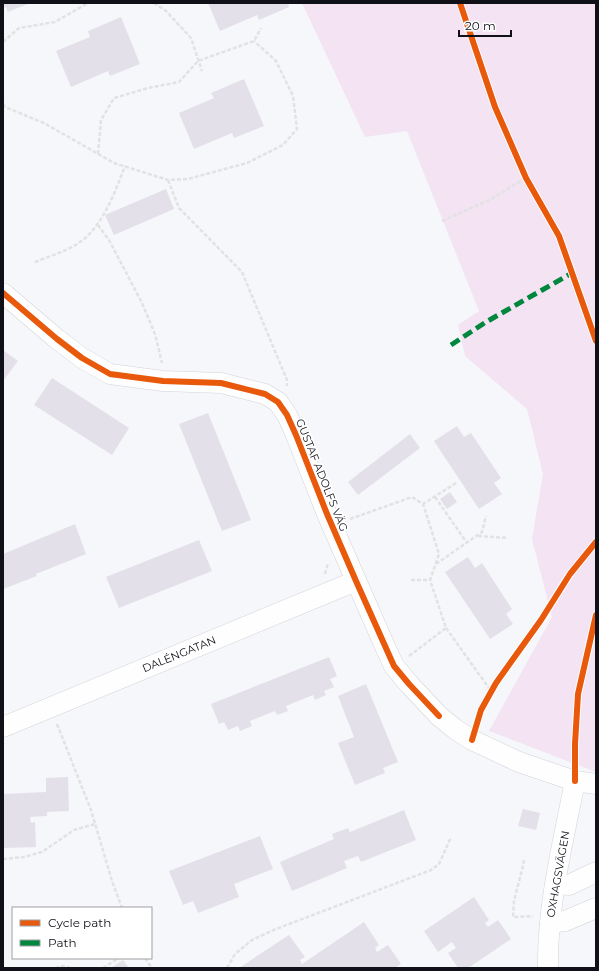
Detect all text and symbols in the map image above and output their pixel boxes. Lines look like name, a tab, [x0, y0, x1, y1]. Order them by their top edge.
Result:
scale bar	[459, 12, 511, 38]
text: 20 m	[465, 18, 496, 33]
street label: GUSTAF ADOLFS VÄG	[293, 417, 351, 533]
street label: DALÉNGATAN	[140, 633, 218, 675]
street label: OXHAGSVÄGEN	[543, 830, 573, 918]
legend	[12, 907, 152, 959]
text: Cycle path	[48, 915, 111, 930]
text: Path	[48, 935, 77, 950]

